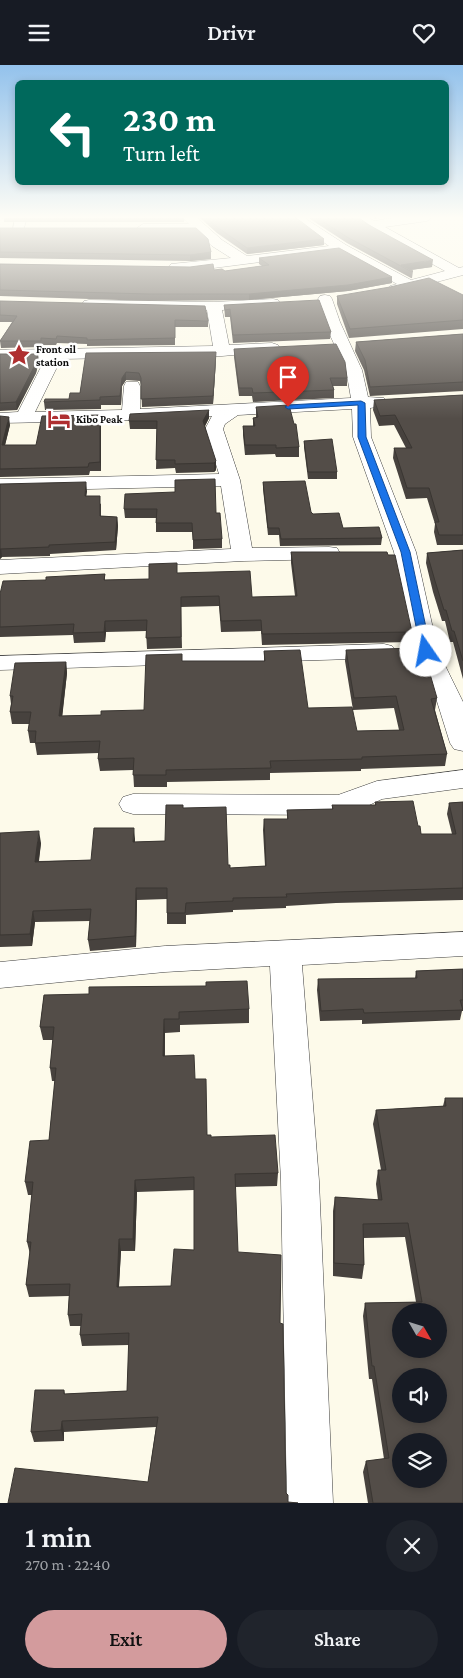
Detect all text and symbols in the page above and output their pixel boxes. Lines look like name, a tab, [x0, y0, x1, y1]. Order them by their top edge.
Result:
icon: menu	[25, 19, 53, 47]
icon: heart	[410, 19, 438, 47]
text: Drivr	[207, 20, 256, 45]
icon: left	[40, 100, 105, 165]
text: 230 m	[123, 100, 216, 139]
text: Turn left	[123, 141, 200, 166]
place icon: Front oil station	[6, 342, 32, 368]
place label: Front oil station	[36, 343, 77, 368]
pin	[267, 356, 309, 407]
icon: arrive	[274, 363, 302, 391]
hotel icon: Kibo Peak	[46, 406, 72, 432]
place label: Kibo Peak	[76, 413, 123, 425]
position arrow	[399, 624, 451, 676]
north arrow	[392, 1303, 448, 1357]
map controls	[392, 1303, 447, 1488]
button: sound	[392, 1368, 447, 1423]
button: layers	[392, 1433, 447, 1488]
text: 1 min	[25, 1520, 92, 1553]
button: close	[386, 1520, 438, 1572]
text: 270 m · 22:40	[25, 1556, 110, 1573]
button: Exit	[25, 1610, 227, 1668]
button: Share	[237, 1610, 438, 1668]

